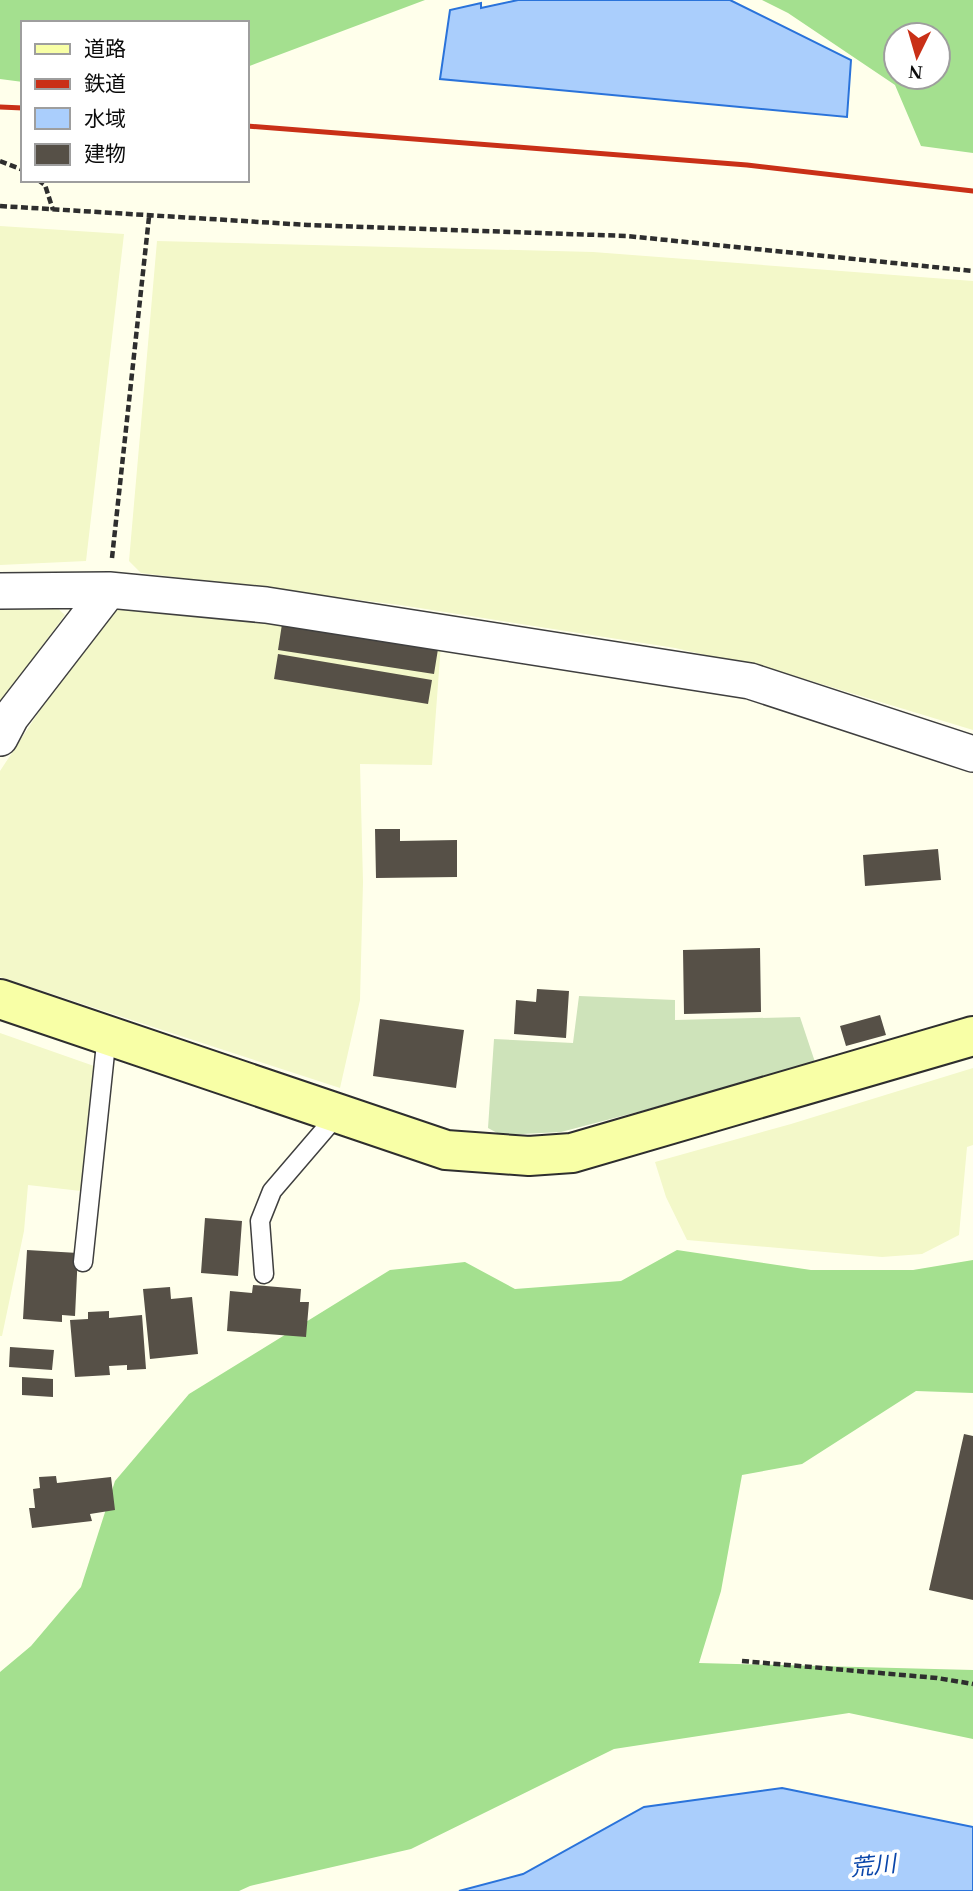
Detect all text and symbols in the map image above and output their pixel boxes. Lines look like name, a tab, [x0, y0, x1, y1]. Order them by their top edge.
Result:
legend	[21, 21, 248, 182]
north arrow	[882, 21, 952, 91]
text: 道路	[84, 37, 126, 61]
text: N	[908, 61, 923, 83]
text: 鉄道	[84, 72, 126, 96]
text: 水域	[84, 107, 126, 131]
text: 建物	[84, 142, 126, 166]
water label: 荒川	[849, 1851, 900, 1881]

